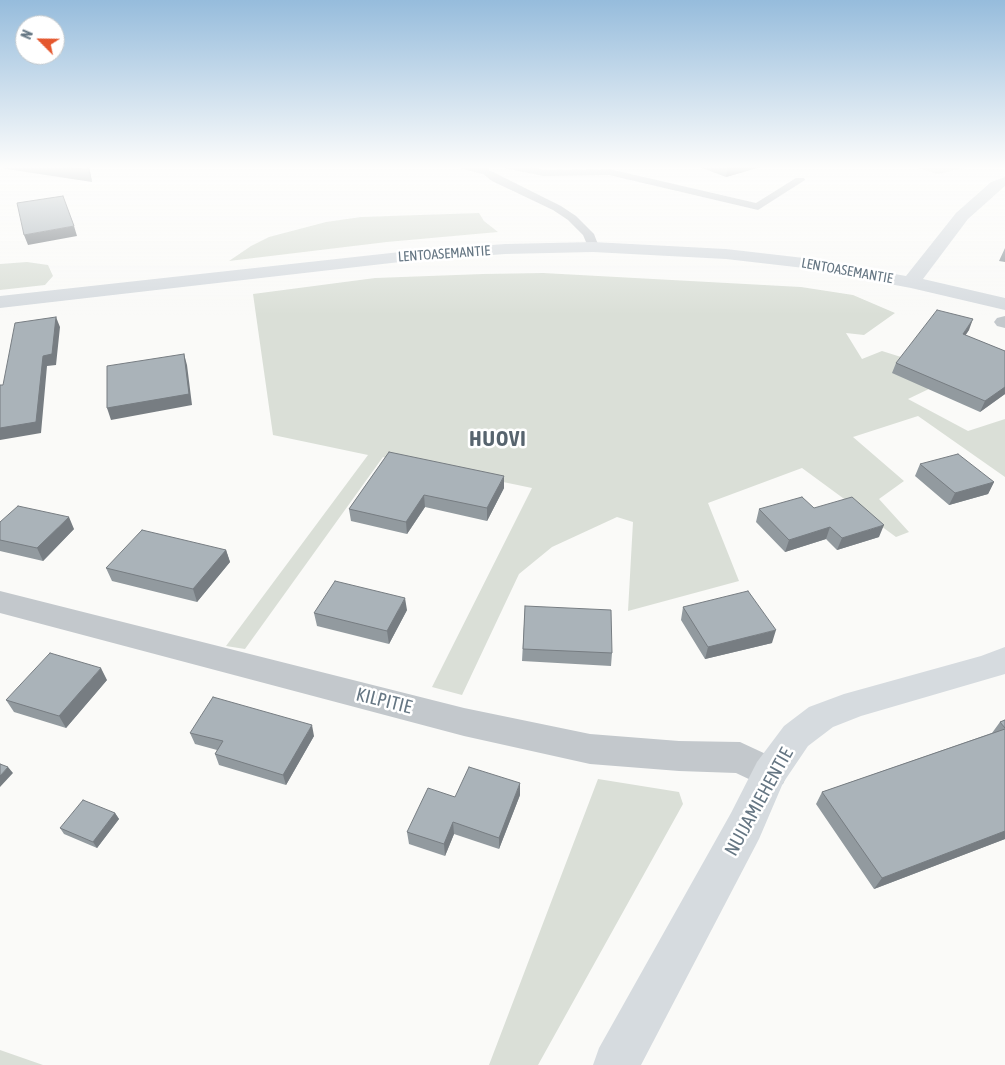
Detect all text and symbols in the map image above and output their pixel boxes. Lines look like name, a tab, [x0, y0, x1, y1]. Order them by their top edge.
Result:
north arrow	[15, 15, 65, 65]
text: N	[18, 28, 36, 41]
street label: LENTOASEMANTIE	[397, 242, 491, 266]
street label: LENTOASEMANTIE	[800, 255, 894, 287]
district label: HUOVI	[469, 426, 527, 452]
street label: KILPITIE	[354, 683, 414, 719]
street label: NUIJAMIEHENTIE	[720, 744, 798, 860]

